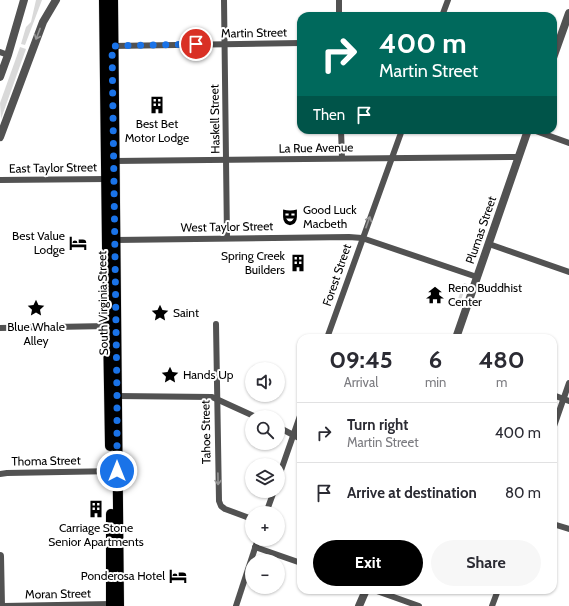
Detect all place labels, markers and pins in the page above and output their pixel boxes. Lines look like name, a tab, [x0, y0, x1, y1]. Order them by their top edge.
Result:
pin	[179, 27, 213, 61]
building icon: Best Bet Motor Lodge	[147, 95, 167, 115]
place label: Best Bet Motor Lodge	[125, 116, 189, 145]
place label: Good Luck Macbeth	[303, 202, 357, 231]
theatre icon: Good Luck Macbeth	[280, 207, 300, 227]
place label: Best Value Lodge	[12, 228, 65, 257]
hotel icon: Best Value Lodge	[68, 233, 88, 253]
place label: Spring Creek Builders	[221, 248, 286, 277]
building icon: Spring Creek Builders	[288, 253, 308, 273]
place label: Reno Buddhist Center	[448, 280, 522, 309]
temple icon: Reno Buddhist Center	[425, 285, 445, 305]
place icon: Blue Whale Alley	[26, 298, 46, 318]
place icon: Saint	[150, 303, 170, 323]
place label: Saint	[173, 305, 199, 320]
place label: Blue Whale Alley	[7, 319, 65, 348]
place icon: Hands Up	[160, 365, 180, 385]
place label: Hands Up	[183, 367, 234, 382]
building icon: Carriage Stone Senior Apartments	[86, 499, 106, 519]
place label: Carriage Stone Senior Apartments	[48, 520, 144, 549]
hotel icon: Ponderosa Hotel	[168, 566, 188, 586]
place label: Ponderosa Hotel	[81, 568, 165, 583]

